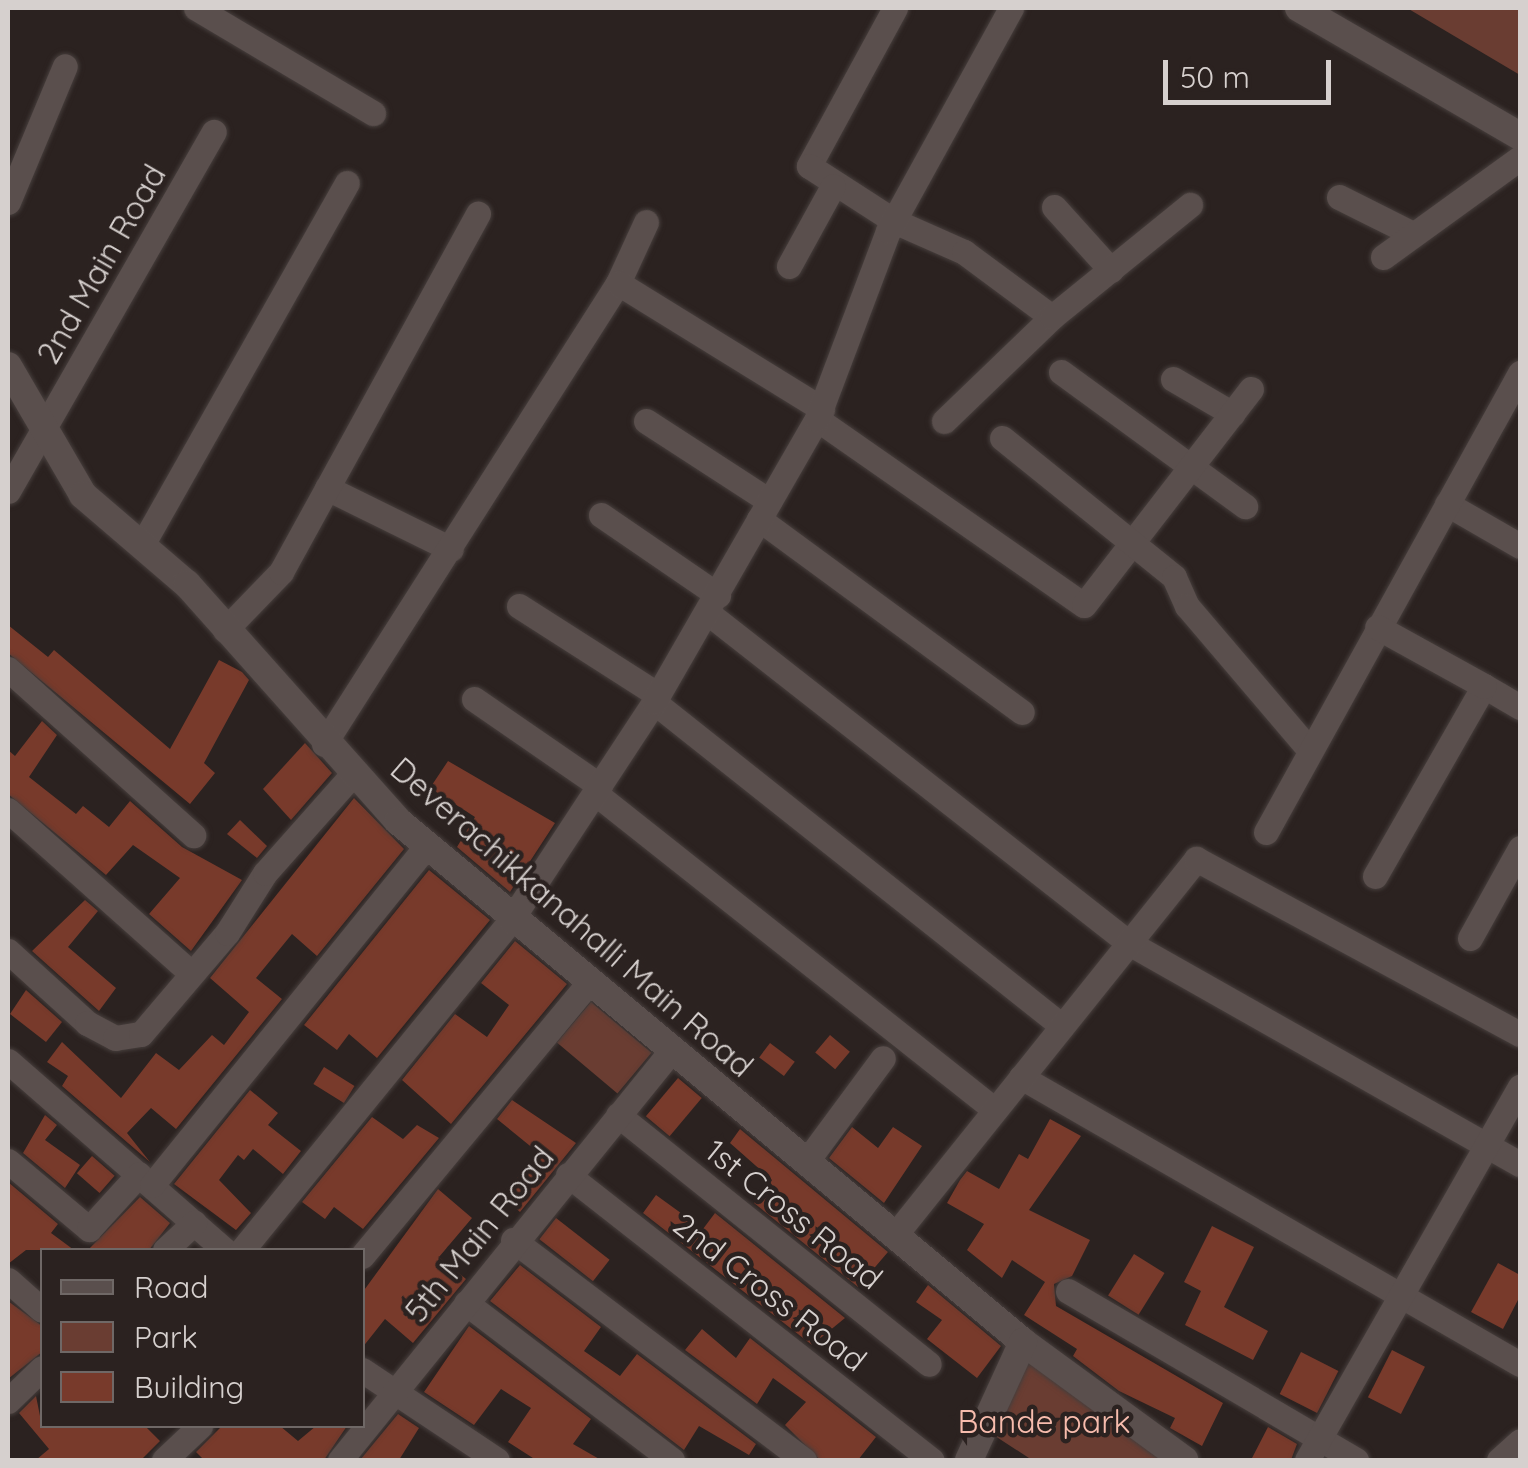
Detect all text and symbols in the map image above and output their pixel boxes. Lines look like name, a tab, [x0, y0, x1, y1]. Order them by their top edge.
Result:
scale bar	[1168, 40, 1336, 102]
text: 50 m	[1180, 58, 1250, 96]
street label: 2nd Main Road	[28, 158, 174, 370]
street label: Deverachikkanahalli Main Road	[383, 749, 761, 1085]
street label: 1st Cross Road	[698, 1131, 890, 1297]
street label: 5th Main Road	[397, 1139, 561, 1329]
street label: 2nd Cross Road	[666, 1205, 874, 1379]
legend	[40, 1248, 365, 1428]
text: Road	[134, 1268, 208, 1306]
text: Park	[134, 1318, 198, 1356]
text: Building	[134, 1368, 244, 1406]
park label: Bande park	[957, 1402, 1131, 1440]

